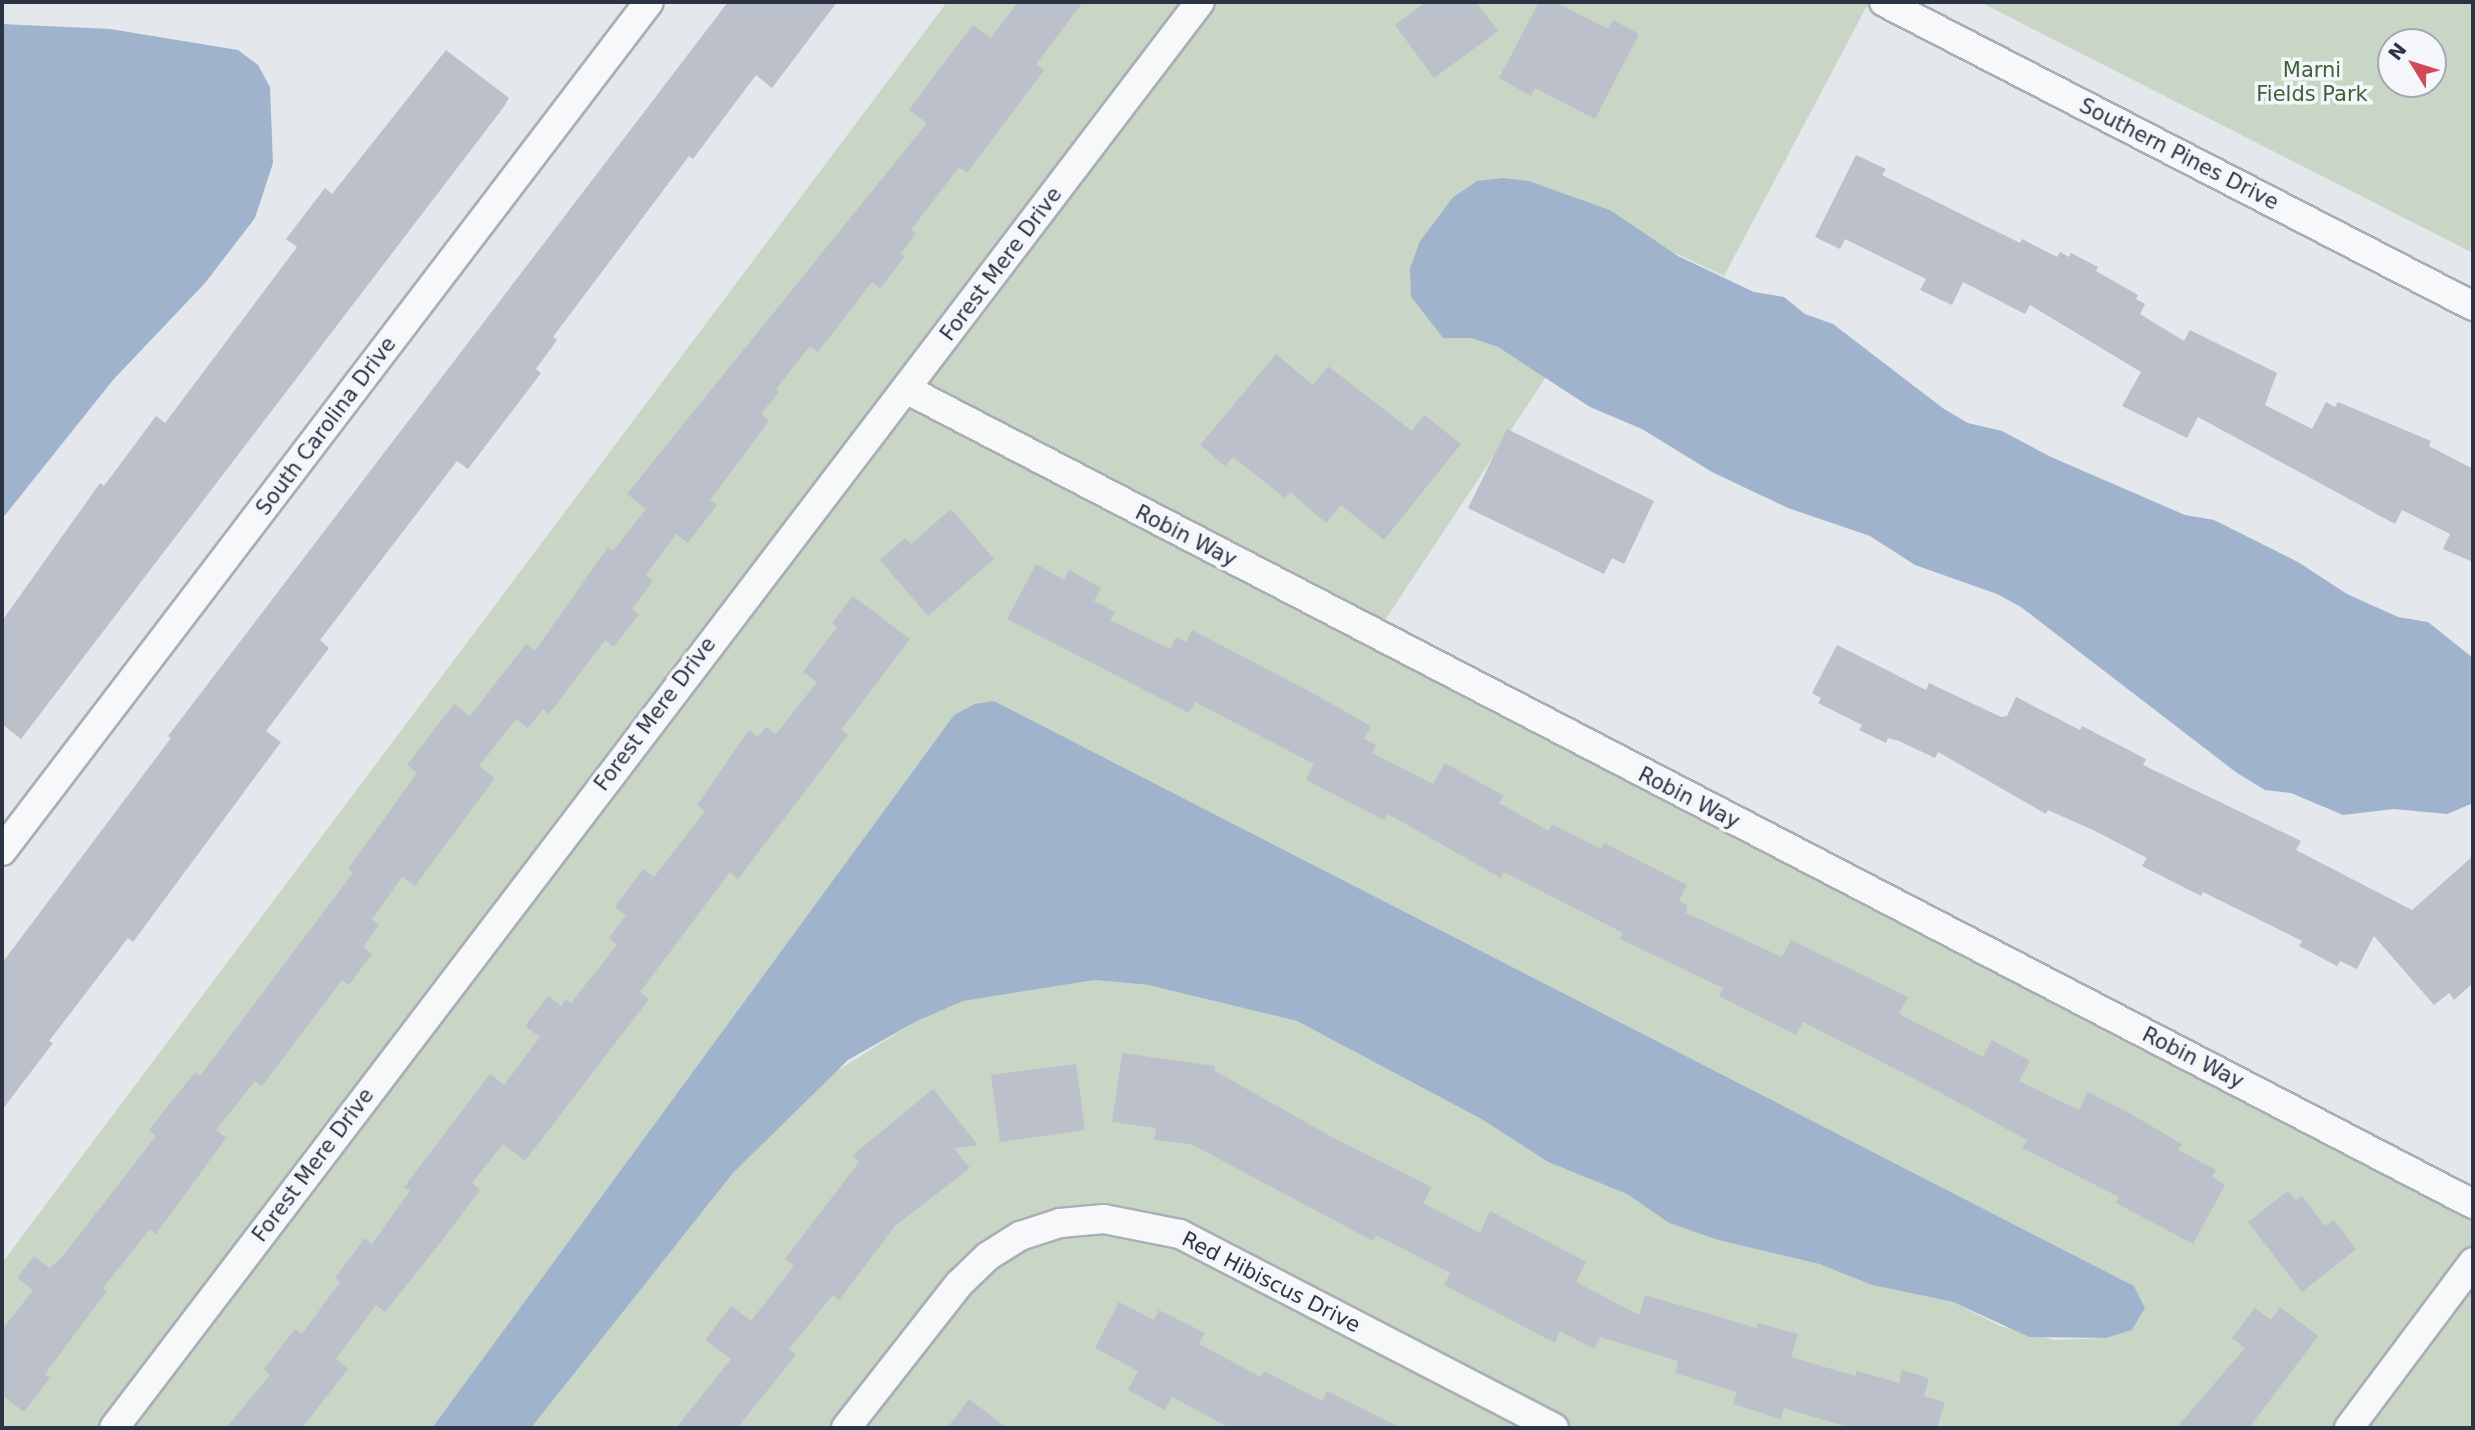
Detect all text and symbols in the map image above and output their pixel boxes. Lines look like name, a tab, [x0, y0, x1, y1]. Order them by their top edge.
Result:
north arrow	[2377, 28, 2447, 98]
text: N	[2383, 38, 2411, 64]
park label: Marni Fields Park	[2256, 57, 2368, 107]
street label: Southern Pines Drive	[2075, 93, 2283, 215]
street label: Forest Mere Drive	[935, 182, 1067, 346]
street label: South Carolina Drive	[251, 332, 401, 520]
street label: Robin Way	[1131, 500, 1241, 572]
street label: Forest Mere Drive	[589, 632, 721, 796]
street label: Robin Way	[1634, 762, 1744, 834]
street label: Robin Way	[2138, 1022, 2248, 1094]
street label: Forest Mere Drive	[247, 1083, 379, 1247]
street label: Red Hibiscus Drive	[1178, 1226, 1364, 1338]

